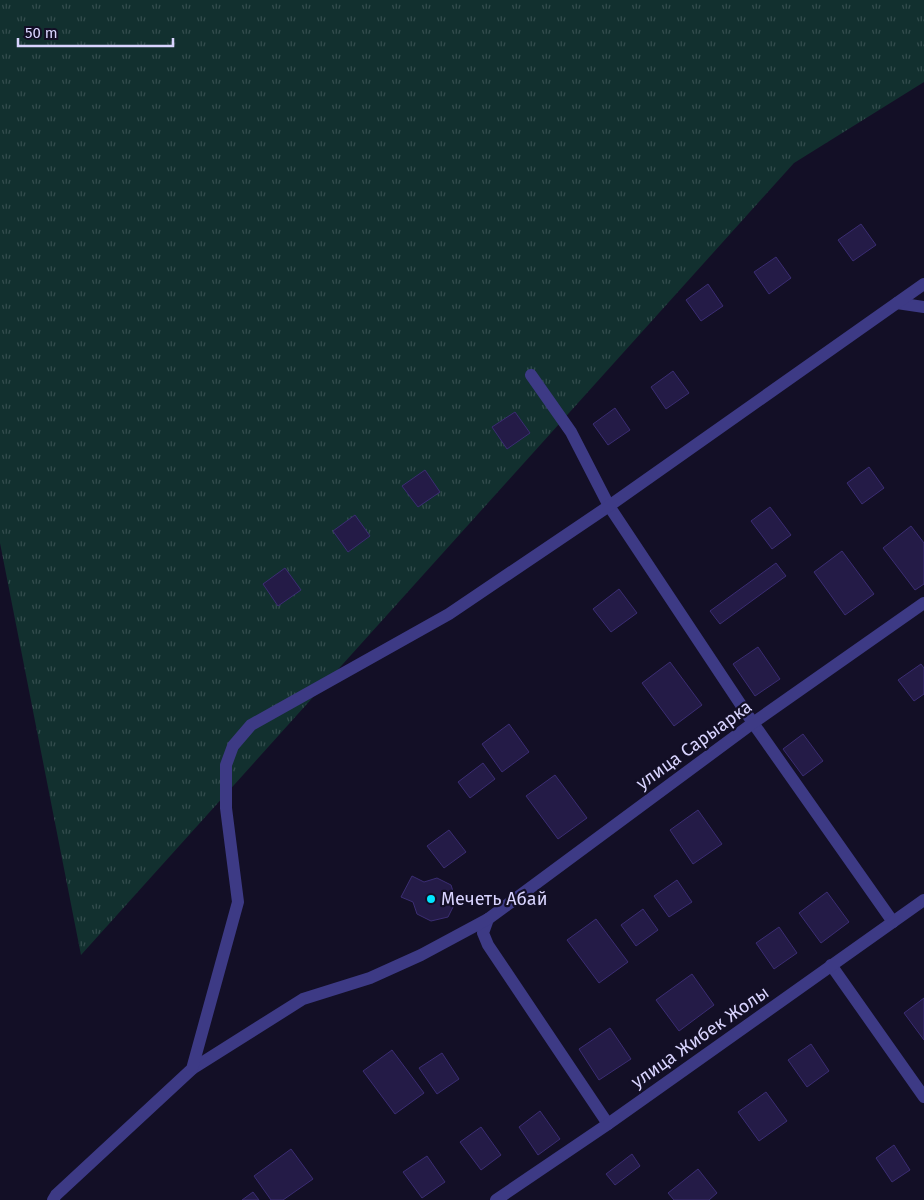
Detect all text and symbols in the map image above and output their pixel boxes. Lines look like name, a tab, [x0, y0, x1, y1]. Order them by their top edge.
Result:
scale bar	[18, 15, 172, 47]
text: 50 m	[25, 24, 58, 42]
street label: улица Сарыарка	[632, 696, 756, 794]
place label: Мечеть Абай	[441, 888, 547, 910]
marker: Мечеть Абай	[425, 893, 437, 905]
street label: улица Жибек Жолы	[627, 981, 773, 1093]

